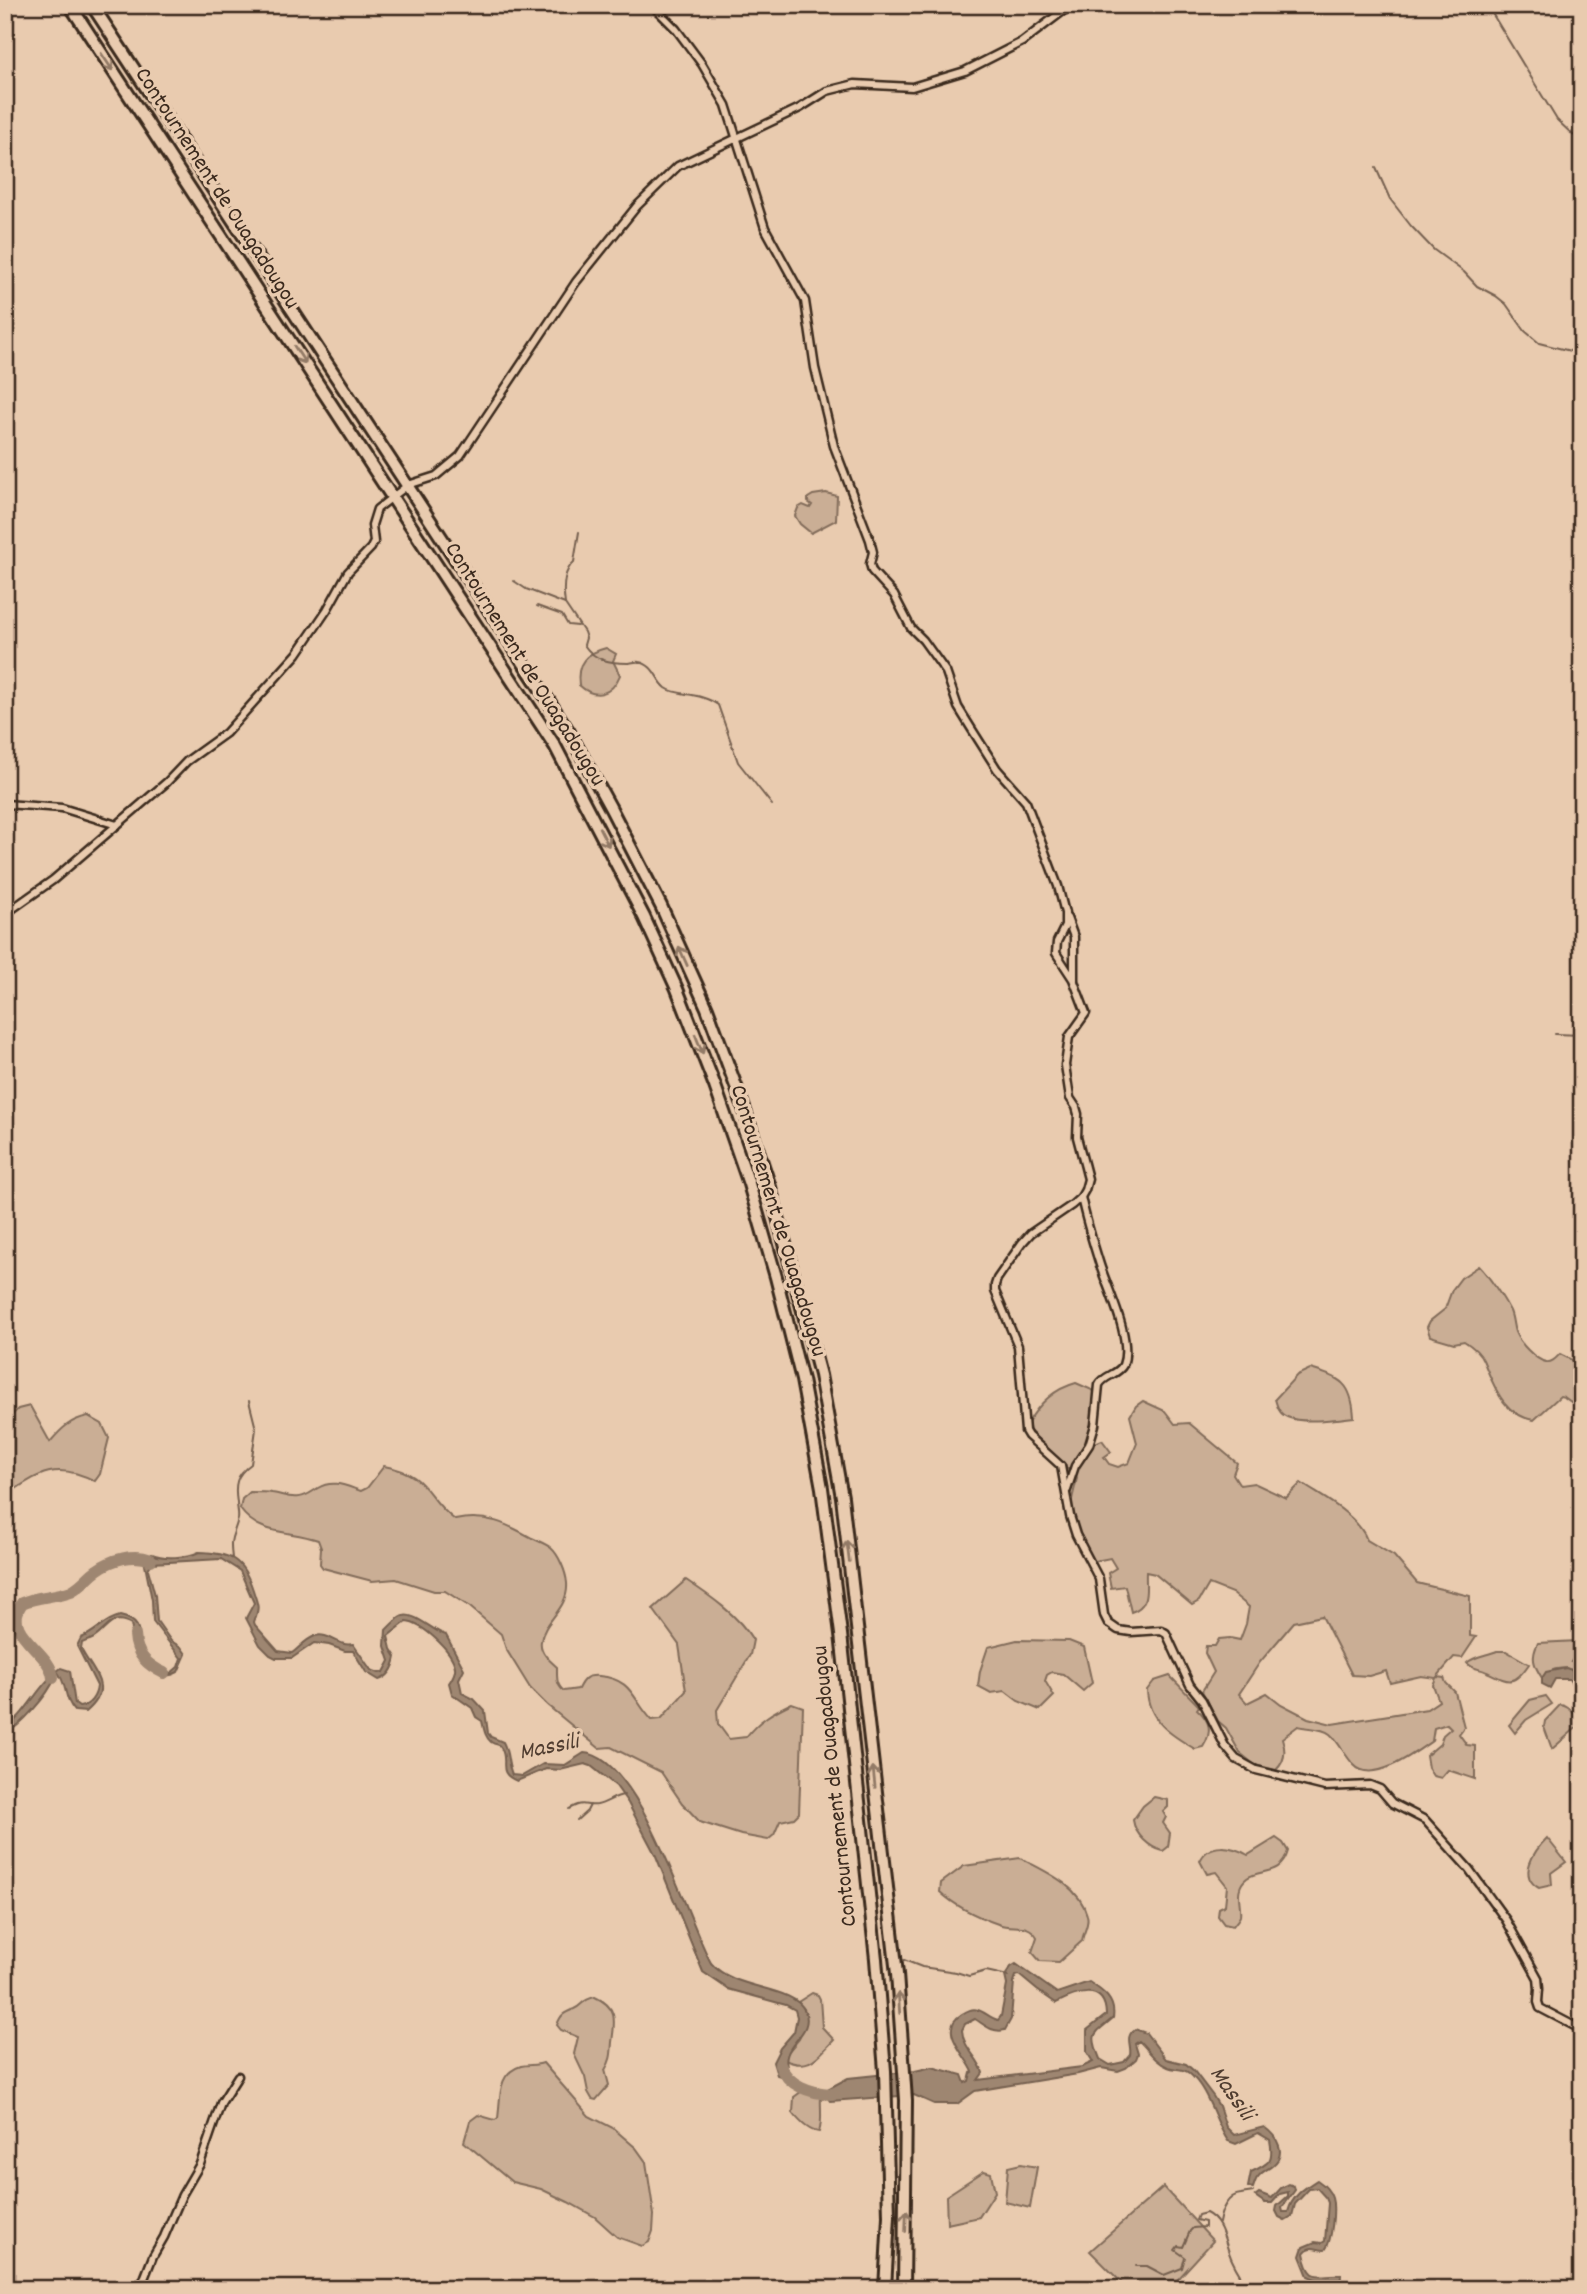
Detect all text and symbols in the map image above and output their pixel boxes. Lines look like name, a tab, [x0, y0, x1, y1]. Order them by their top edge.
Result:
one-way arrow	[100, 52, 115, 71]
street label: Contournement de Ouagadougou	[125, 62, 307, 316]
one-way arrow	[293, 344, 307, 364]
street label: Contournement de Ouagadougou	[435, 536, 613, 794]
one-way arrow	[597, 826, 611, 847]
one-way arrow	[676, 946, 689, 967]
one-way arrow	[693, 1032, 706, 1054]
street label: Contournement de Ouagadougou	[720, 1081, 834, 1361]
one-way arrow	[842, 1540, 855, 1562]
street label: Contournement de Ouagadougou	[805, 1644, 867, 1928]
water label: Massili	[516, 1725, 585, 1770]
one-way arrow	[868, 1766, 881, 1788]
one-way arrow	[892, 1992, 905, 2014]
water label: Massili	[1200, 2060, 1264, 2131]
one-way arrow	[899, 2209, 912, 2232]

